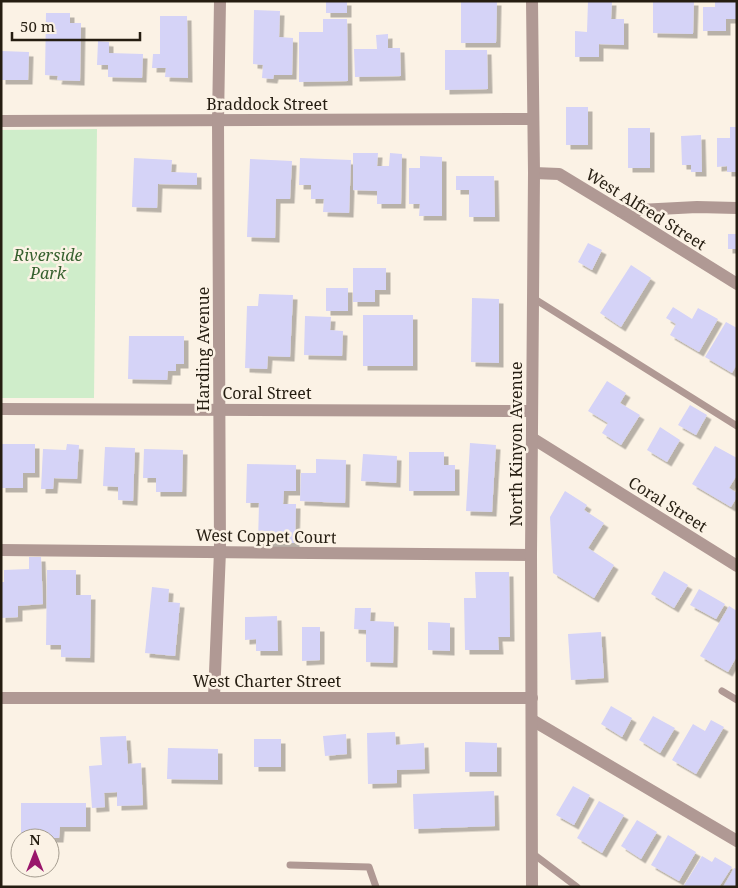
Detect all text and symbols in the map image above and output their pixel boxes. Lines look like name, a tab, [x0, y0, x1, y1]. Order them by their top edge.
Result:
scale bar	[12, 10, 140, 42]
text: 50 m	[20, 16, 55, 36]
street label: Braddock Street	[206, 93, 328, 115]
street label: West Alfred Street	[582, 163, 711, 255]
park label: Riverside Park	[13, 244, 83, 284]
street label: Harding Avenue	[192, 287, 214, 411]
street label: North Kinyon Avenue	[505, 361, 527, 527]
street label: Coral Street	[222, 382, 312, 404]
street label: Coral Street	[624, 471, 712, 537]
street label: West Coppet Court	[195, 524, 337, 548]
street label: West Charter Street	[193, 670, 342, 692]
north arrow	[10, 828, 60, 878]
text: N	[29, 830, 41, 849]

